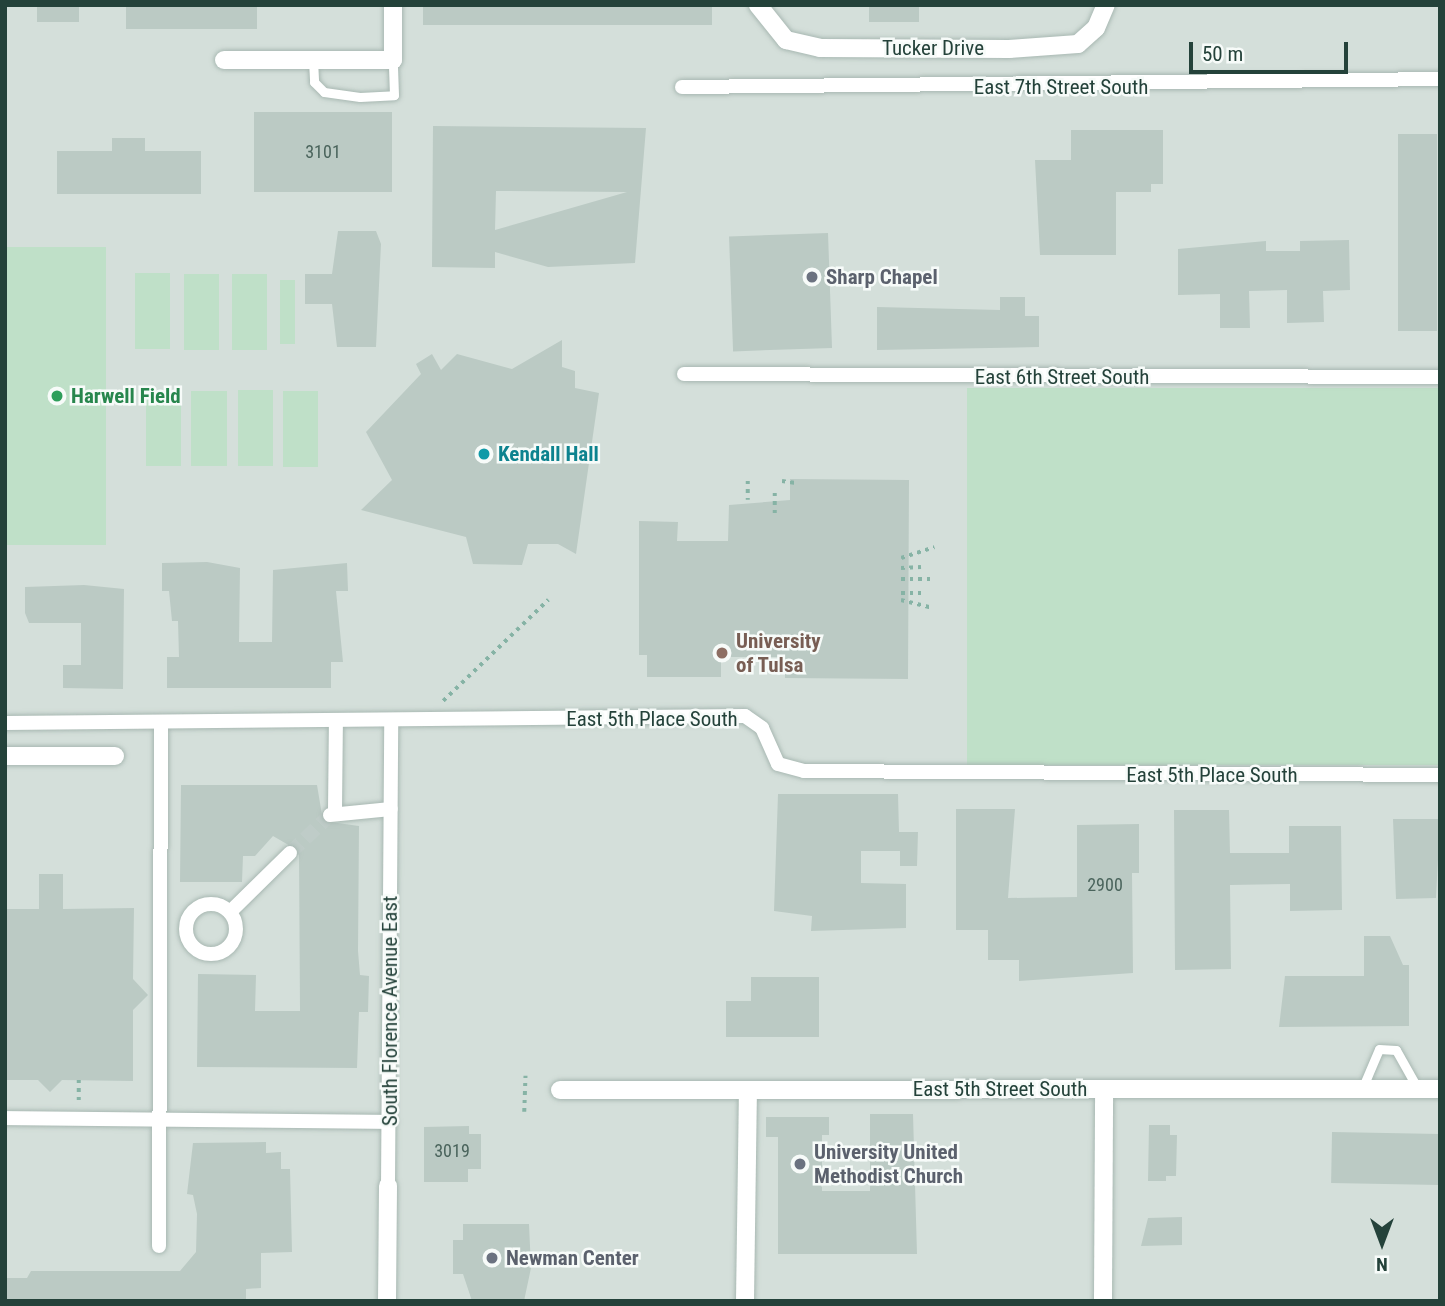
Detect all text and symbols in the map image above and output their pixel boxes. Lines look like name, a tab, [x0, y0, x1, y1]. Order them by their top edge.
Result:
scale bar	[1193, 28, 1352, 72]
street label: Tucker Drive	[882, 35, 984, 61]
text: 50 m	[1202, 42, 1243, 66]
street label: East 7th Street South	[974, 74, 1148, 100]
house number: 3101	[305, 141, 341, 163]
place label: Sharp Chapel	[826, 264, 938, 290]
marker: Sharp Chapel	[804, 269, 820, 285]
street label: East 6th Street South	[975, 364, 1149, 390]
place label: Harwell Field	[71, 383, 181, 409]
marker: Harwell Field	[49, 388, 65, 404]
place label: Kendall Hall	[498, 441, 599, 467]
marker: Kendall Hall	[476, 446, 492, 462]
place label: University of Tulsa	[736, 628, 821, 678]
marker: University of Tulsa	[714, 645, 730, 661]
street label: East 5th Place South	[566, 706, 738, 732]
street label: East 5th Place South	[1126, 762, 1298, 788]
house number: 2900	[1087, 874, 1123, 896]
street label: South Florence Avenue East	[377, 896, 403, 1126]
street label: East 5th Street South	[913, 1076, 1087, 1102]
place label: University United Methodist Church	[814, 1139, 963, 1189]
house number: 3019	[434, 1140, 470, 1162]
marker: University United Methodist Church	[792, 1156, 808, 1172]
north arrow	[1347, 1208, 1417, 1278]
place label: Newman Center	[506, 1245, 639, 1271]
marker: Newman Center	[484, 1250, 500, 1266]
text: N	[1376, 1253, 1388, 1276]

